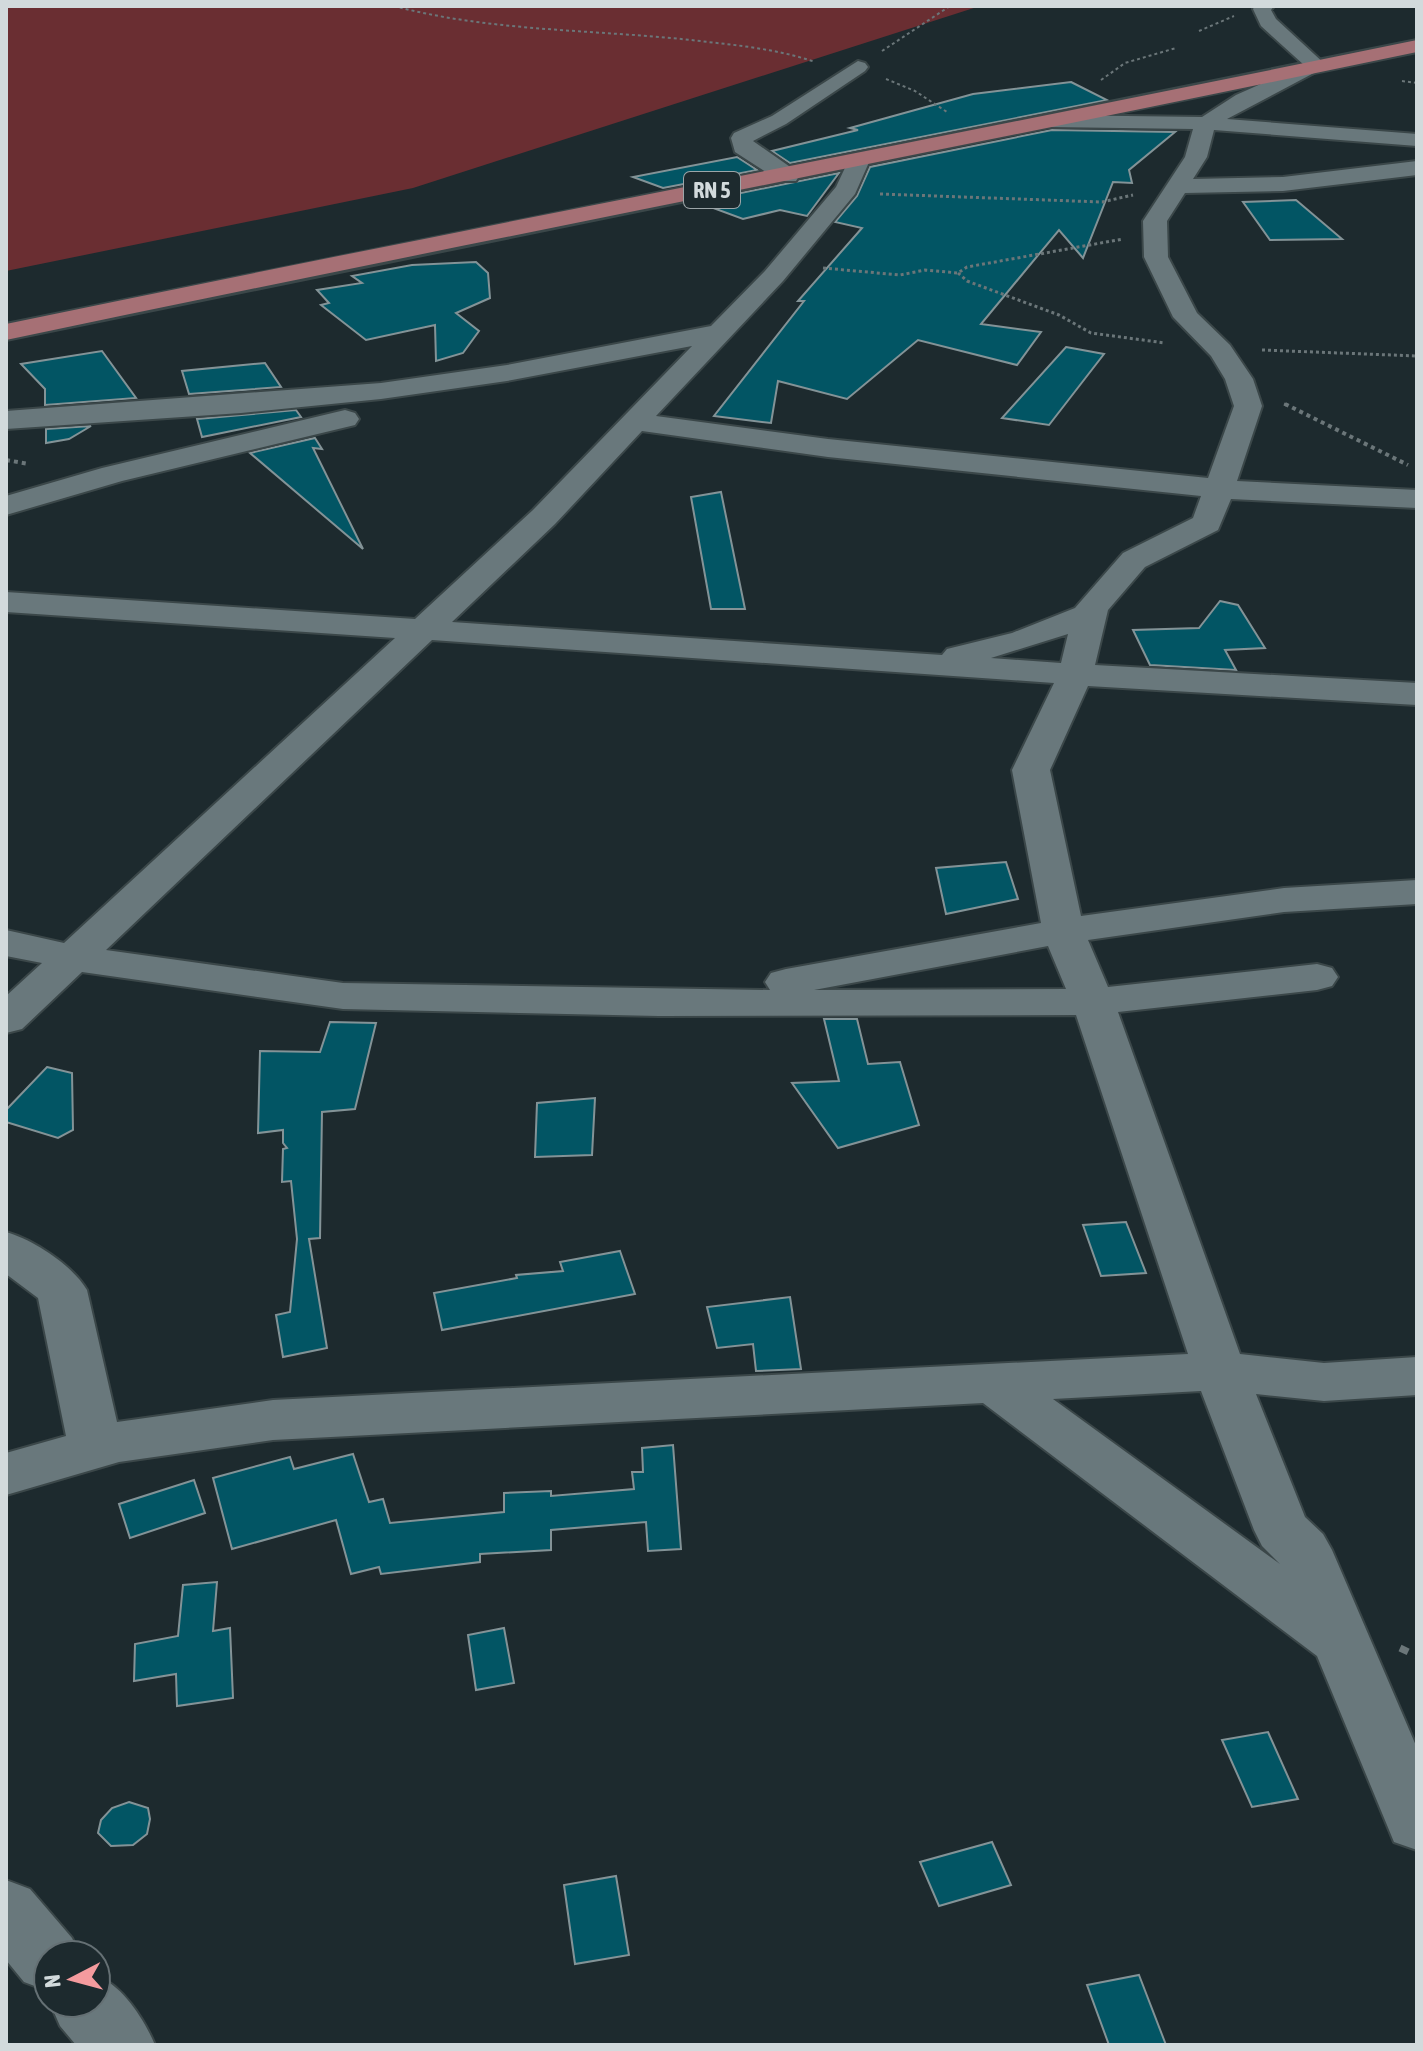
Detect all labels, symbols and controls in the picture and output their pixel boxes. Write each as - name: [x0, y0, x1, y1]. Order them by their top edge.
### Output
- road number: RN 5: [684, 172, 740, 208]
- north arrow: [32, 1939, 112, 2019]
- text: N: [39, 1973, 66, 1989]

